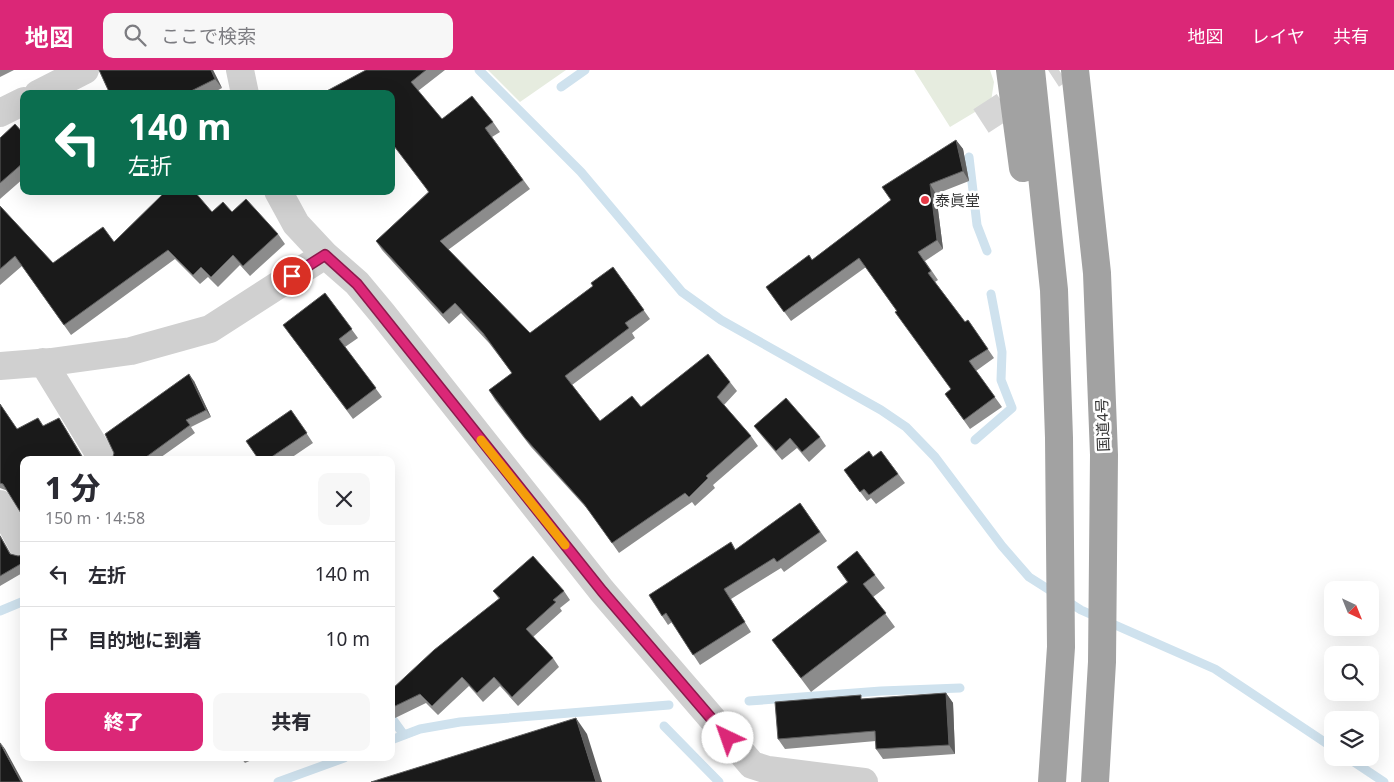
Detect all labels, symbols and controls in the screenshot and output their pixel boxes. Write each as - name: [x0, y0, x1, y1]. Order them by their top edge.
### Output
- search box: [103, 13, 453, 58]
- text: 地図: [25, 20, 73, 53]
- icon: search: [121, 21, 149, 49]
- text: ここで検索: [161, 23, 256, 49]
- text: 地図: [1188, 24, 1224, 48]
- text: レイヤ: [1252, 24, 1305, 48]
- text: 共有: [1333, 24, 1369, 48]
- text: 140 m: [128, 103, 231, 150]
- icon: left: [45, 110, 110, 175]
- text: 左折: [128, 150, 172, 180]
- place label: 泰眞堂: [935, 190, 980, 210]
- marker: 泰眞堂: [919, 194, 931, 206]
- pin: [271, 255, 313, 297]
- icon: arrive: [278, 262, 306, 290]
- street label: 国道4号: [1091, 398, 1113, 452]
- text: 1 分: [45, 467, 100, 508]
- button: close: [318, 473, 370, 525]
- text: 150 m · 14:58: [45, 507, 145, 529]
- icon: left: [45, 560, 73, 588]
- text: 140 m: [315, 561, 370, 587]
- text: 左折: [88, 562, 126, 588]
- north arrow: [1324, 581, 1379, 636]
- map controls: [1324, 581, 1379, 766]
- icon: arrive: [45, 625, 73, 653]
- text: 10 m: [326, 626, 370, 652]
- text: 目的地に到着: [88, 627, 202, 653]
- button: search: [1324, 646, 1379, 701]
- button: 終了: [45, 693, 203, 751]
- button: 共有: [213, 693, 370, 751]
- position arrow: [701, 711, 753, 763]
- button: layers: [1324, 711, 1379, 766]

